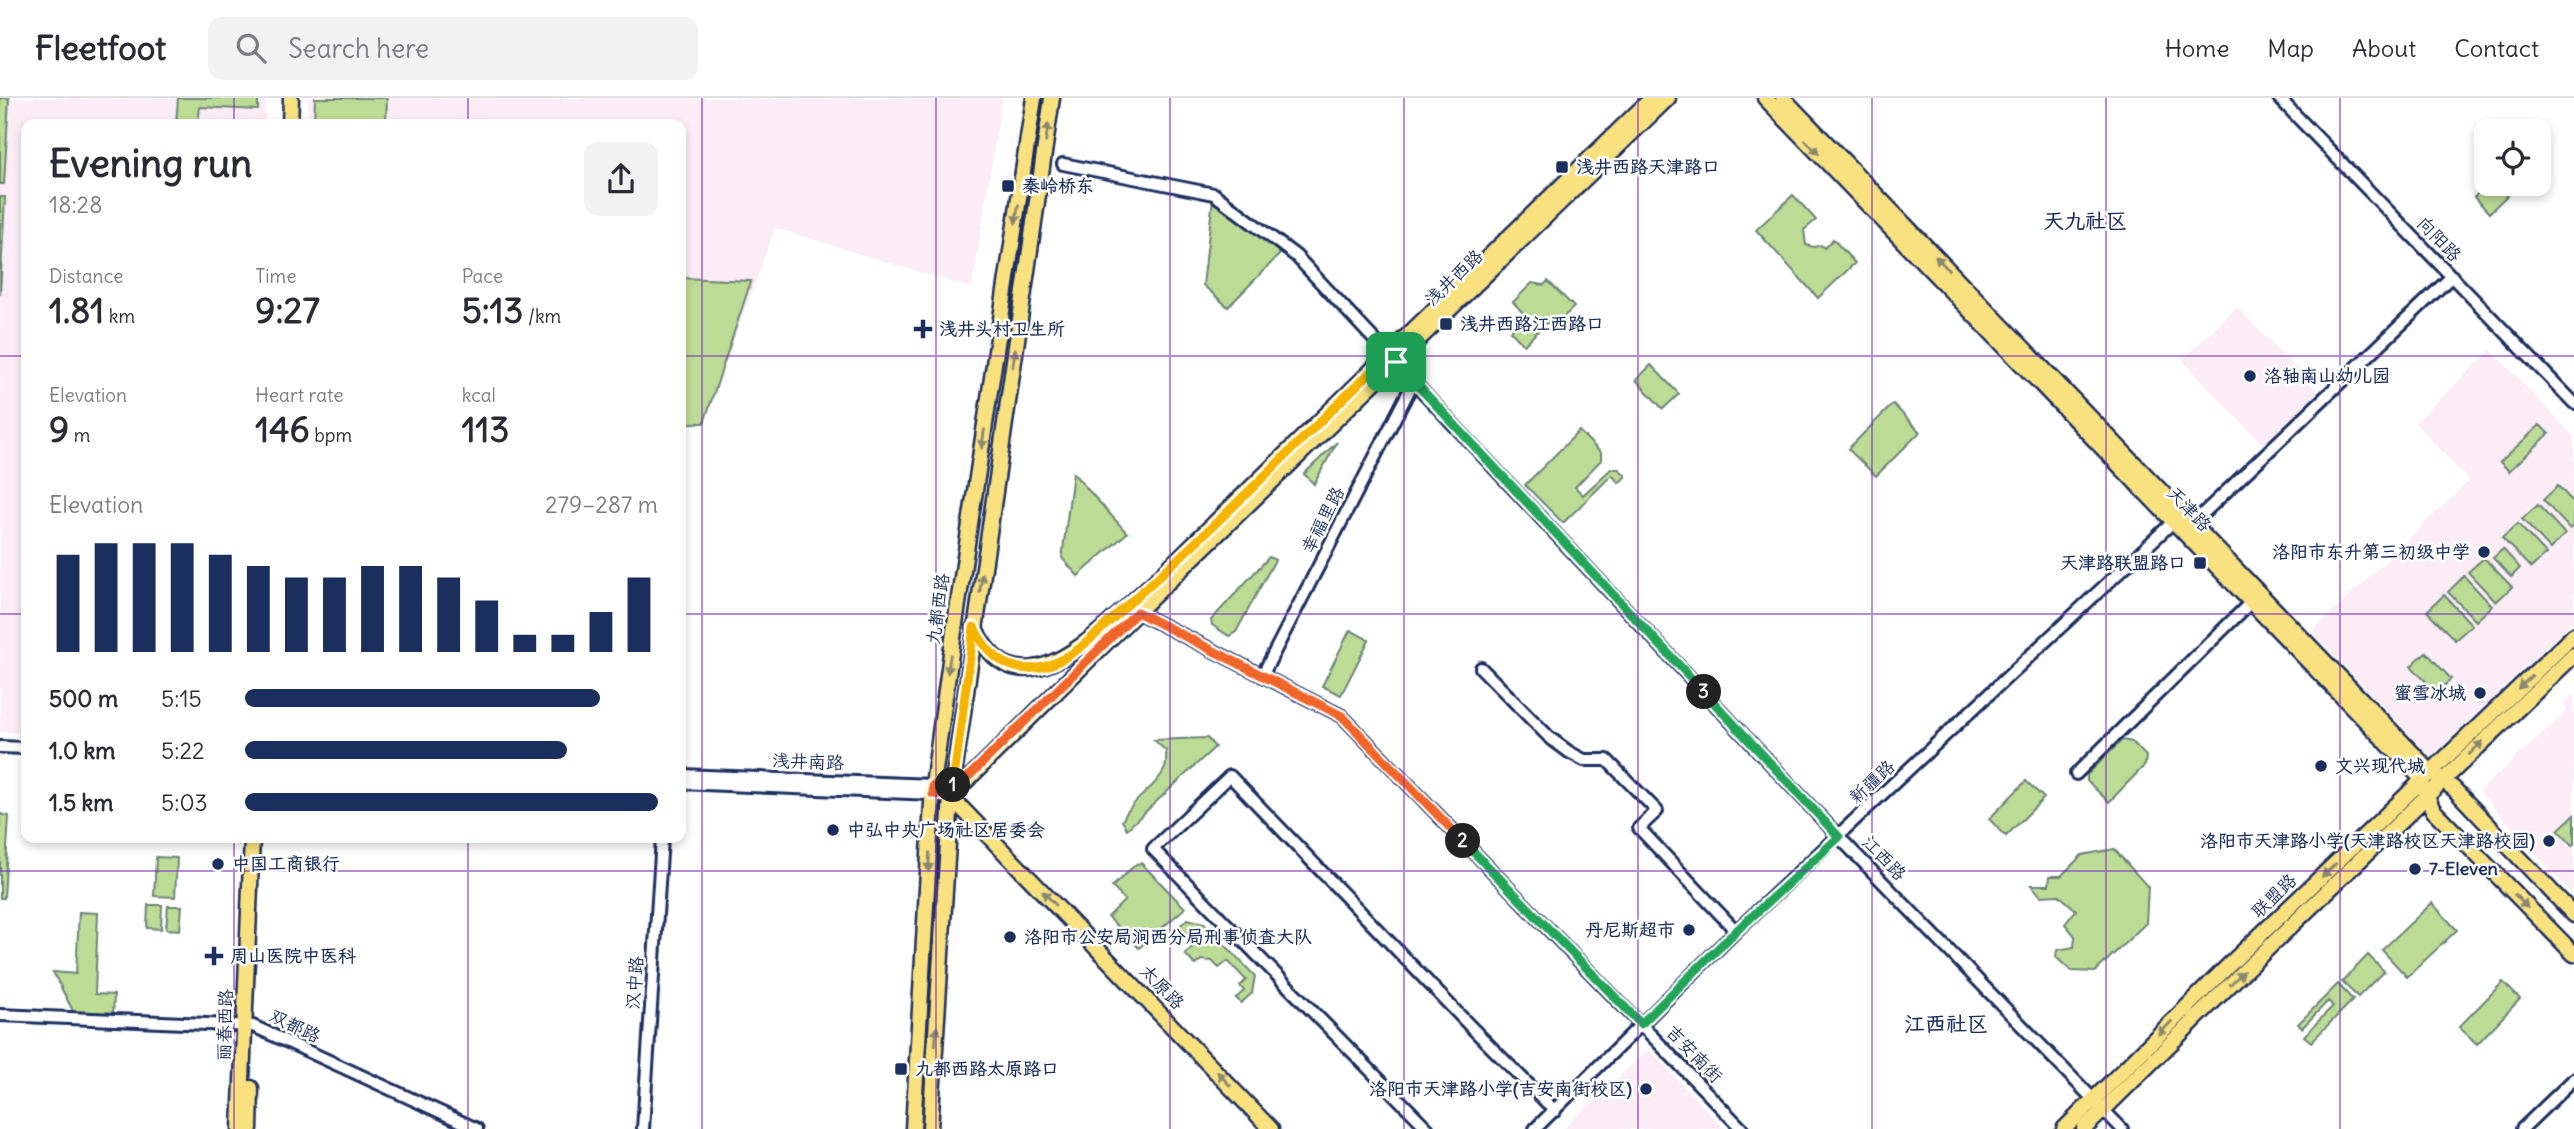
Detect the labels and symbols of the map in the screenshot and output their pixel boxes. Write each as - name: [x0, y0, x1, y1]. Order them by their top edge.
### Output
- one-way arrow: [1042, 122, 1053, 144]
- one-way arrow: [1804, 138, 1820, 155]
- place label: 浅井西路天津路口: [1576, 155, 1720, 178]
- marker: 浅井西路天津路口: [1554, 159, 1570, 175]
- place label: 秦岭桥东: [1022, 174, 1094, 197]
- marker: 秦岭桥东: [1000, 178, 1016, 194]
- one-way arrow: [1011, 203, 1022, 225]
- district label: 天九社区: [2043, 207, 2127, 234]
- street label: 向阳路: [2412, 211, 2466, 266]
- street label: 浅井西路: [1420, 244, 1488, 311]
- one-way arrow: [1934, 255, 1951, 272]
- place label: 浅井西路江西路口: [1460, 312, 1604, 335]
- marker: 浅井西路江西路口: [1438, 316, 1454, 332]
- place label: 浅井头村卫生所: [939, 317, 1065, 340]
- marker: 浅井头村卫生所: [913, 319, 933, 339]
- pin: [1366, 332, 1426, 392]
- one-way arrow: [1009, 347, 1020, 369]
- place label: 洛轴南山幼儿园: [2264, 364, 2390, 387]
- marker: 洛轴南山幼儿园: [2242, 368, 2258, 384]
- one-way arrow: [977, 428, 988, 450]
- street label: 天津路: [2162, 481, 2216, 536]
- street label: 幸福里路: [1296, 482, 1349, 557]
- place label: 洛阳市东升第三初级中学: [2272, 540, 2470, 563]
- marker: 洛阳市东升第三初级中学: [2476, 544, 2492, 560]
- place label: 天津路联盟路口: [2060, 551, 2186, 574]
- marker: 天津路联盟路口: [2192, 555, 2208, 571]
- street label: 九都西路: [921, 572, 954, 646]
- one-way arrow: [976, 572, 987, 594]
- one-way arrow: [944, 653, 955, 675]
- pin: 3: [1686, 674, 1722, 710]
- one-way arrow: [2517, 674, 2534, 690]
- place label: 蜜雪冰城: [2394, 681, 2466, 704]
- marker: 蜜雪冰城: [2472, 685, 2488, 701]
- one-way arrow: [2467, 741, 2484, 757]
- street label: 浅井南路: [772, 749, 844, 774]
- place label: 文兴现代城: [2335, 754, 2425, 777]
- street label: 新疆路: [1844, 755, 1899, 808]
- marker: 文兴现代城: [2313, 758, 2329, 774]
- pin: 1: [936, 768, 970, 802]
- place label: 中弘中央广场社区居委会: [847, 818, 1045, 841]
- marker: 中弘中央广场社区居委会: [825, 822, 841, 838]
- pin: 2: [1446, 824, 1480, 858]
- place label: 洛阳市天津路小学(天津路校区天津路校园): [2200, 829, 2535, 852]
- street label: 江西路: [1857, 830, 1911, 885]
- marker: 洛阳市天津路小学(天津路校区天津路校园): [2541, 833, 2557, 849]
- one-way arrow: [923, 851, 934, 873]
- place label: 中国工商银行: [232, 852, 340, 875]
- marker: 中国工商银行: [210, 856, 226, 872]
- place label: 7-Eleven: [2429, 857, 2499, 880]
- one-way arrow: [2321, 861, 2338, 877]
- marker: 7-Eleven: [2407, 861, 2423, 877]
- street label: 联盟路: [2246, 869, 2301, 923]
- one-way arrow: [1041, 890, 1057, 906]
- one-way arrow: [2513, 892, 2530, 909]
- place label: 丹尼斯超市: [1585, 918, 1675, 941]
- marker: 丹尼斯超市: [1681, 922, 1697, 938]
- place label: 洛阳市公安局涧西分局刑事侦查大队: [1024, 925, 1312, 948]
- marker: 洛阳市公安局涧西分局刑事侦查大队: [1002, 929, 1018, 945]
- place label: 周山医院中医科: [230, 944, 356, 967]
- marker: 周山医院中医科: [204, 946, 224, 966]
- street label: 汉中路: [621, 955, 648, 1011]
- street label: 太原路: [1135, 959, 1189, 1014]
- one-way arrow: [2229, 969, 2246, 986]
- street label: 丽春西路: [212, 989, 237, 1061]
- street label: 双都路: [266, 1004, 325, 1047]
- district label: 江西社区: [1904, 1010, 1988, 1037]
- street label: 吉安南街: [1661, 1020, 1728, 1088]
- one-way arrow: [2157, 1020, 2174, 1037]
- one-way arrow: [931, 1025, 942, 1047]
- place label: 九都西路太原路口: [915, 1057, 1059, 1080]
- marker: 九都西路太原路口: [893, 1061, 909, 1077]
- one-way arrow: [1216, 1071, 1232, 1088]
- place label: 洛阳市天津路小学(吉安南街校区): [1369, 1077, 1632, 1100]
- marker: 洛阳市天津路小学(吉安南街校区): [1638, 1081, 1654, 1097]

